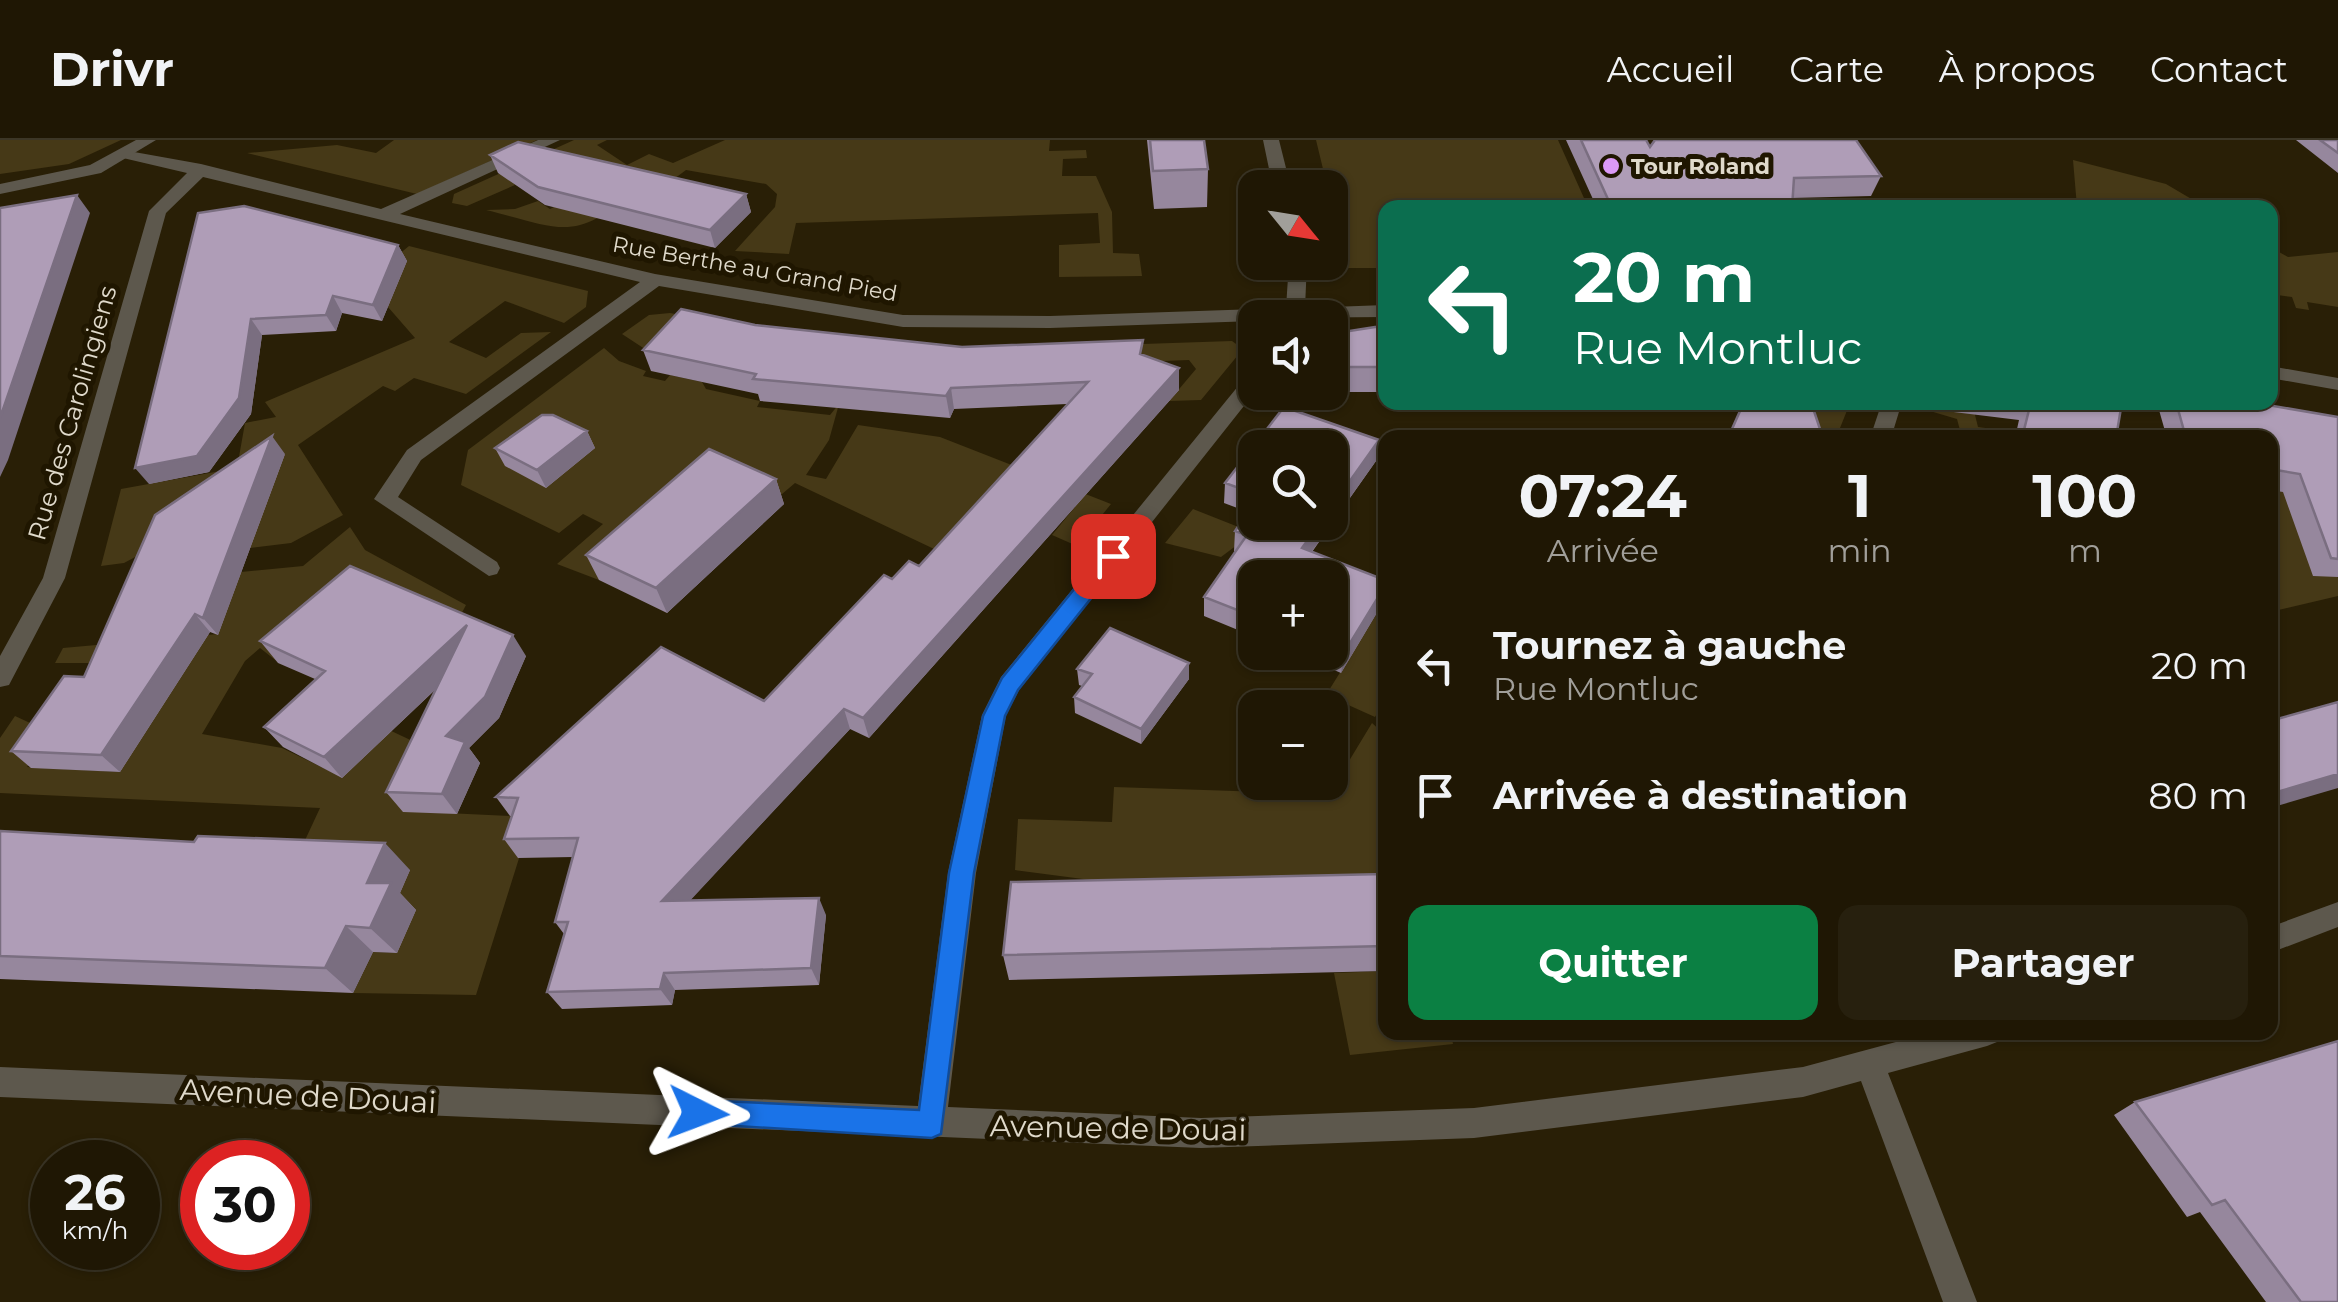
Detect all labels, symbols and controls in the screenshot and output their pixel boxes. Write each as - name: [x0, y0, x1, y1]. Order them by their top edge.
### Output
- text: Drivr: [50, 40, 174, 98]
- text: Accueil: [1607, 48, 1734, 91]
- text: Carte: [1789, 48, 1884, 91]
- text: À propos: [1939, 48, 2095, 91]
- text: Contact: [2150, 48, 2288, 91]
- place label: Tour Roland: [1631, 153, 1770, 180]
- marker: Tour Roland: [1600, 155, 1622, 177]
- north arrow: [1238, 170, 1348, 280]
- map controls: [1238, 170, 1348, 800]
- street label: Rue Berthe au Grand Pied: [611, 231, 899, 307]
- text: 20 m: [1573, 234, 1755, 320]
- icon: left: [1408, 240, 1538, 370]
- street label: Rue des Carolingiens: [21, 282, 123, 544]
- button: sound: [1238, 300, 1348, 410]
- text: Rue Montluc: [1573, 320, 1862, 375]
- button: search: [1238, 430, 1348, 540]
- text: 07:24: [1519, 459, 1687, 532]
- text: 1: [1848, 459, 1871, 532]
- text: 100: [2032, 459, 2137, 532]
- pin: [1071, 514, 1156, 599]
- icon: arrive: [1086, 529, 1141, 584]
- text: Arrivée: [1547, 531, 1659, 570]
- text: min: [1828, 531, 1892, 570]
- text: m: [2068, 531, 2102, 570]
- button: +: [1238, 560, 1348, 670]
- text: Tournez à gauche: [1493, 622, 1846, 669]
- icon: left: [1408, 638, 1463, 693]
- text: 20 m: [2151, 642, 2248, 689]
- text: Rue Montluc: [1493, 669, 1699, 708]
- button: −: [1238, 690, 1348, 800]
- icon: arrive: [1408, 768, 1463, 823]
- text: Arrivée à destination: [1493, 772, 1908, 819]
- text: 80 m: [2148, 772, 2248, 819]
- button: Quitter: [1408, 905, 1818, 1020]
- button: Partager: [1838, 905, 2248, 1020]
- position arrow: [646, 1061, 750, 1165]
- street label: Avenue de Douai: [179, 1071, 437, 1121]
- street label: Avenue de Douai: [989, 1107, 1247, 1149]
- speed limit sign: 30: [180, 1140, 310, 1270]
- text: 26: [64, 1162, 126, 1223]
- text: km/h: [62, 1215, 128, 1245]

